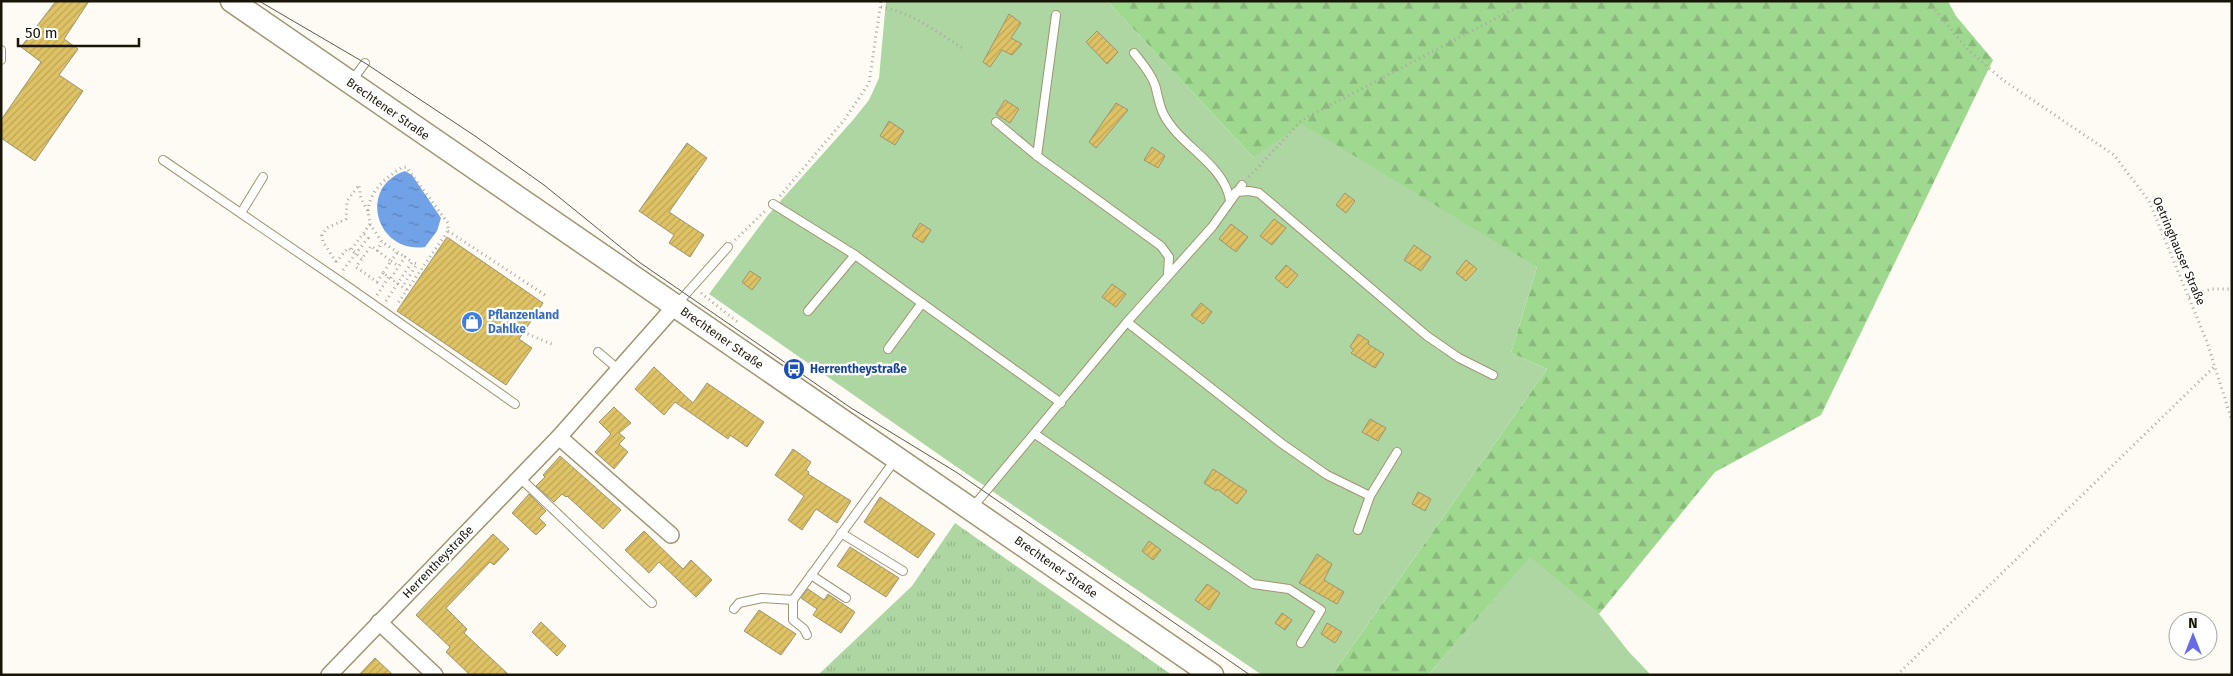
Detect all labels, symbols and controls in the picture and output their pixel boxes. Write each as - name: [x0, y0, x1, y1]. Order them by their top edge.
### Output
- scale bar: [18, 15, 139, 47]
- text: 50 m: [25, 24, 58, 42]
- street label: Brechtener Straße: [344, 75, 432, 143]
- street label: Oetringhauser Straße: [2150, 195, 2208, 307]
- street label: Brechtener Straße: [678, 304, 766, 372]
- place label: Pflanzenland Dahlke: [488, 308, 559, 336]
- shop icon: Pflanzenland Dahlke: [460, 310, 484, 334]
- bus stop icon: Herrentheystraße: [782, 357, 806, 381]
- place label: Herrentheystraße: [810, 362, 907, 376]
- street label: Herrentheystraße: [400, 523, 476, 601]
- street label: Brechtener Straße: [1012, 533, 1100, 601]
- north arrow: [2168, 611, 2218, 661]
- text: N: [2188, 615, 2198, 632]

